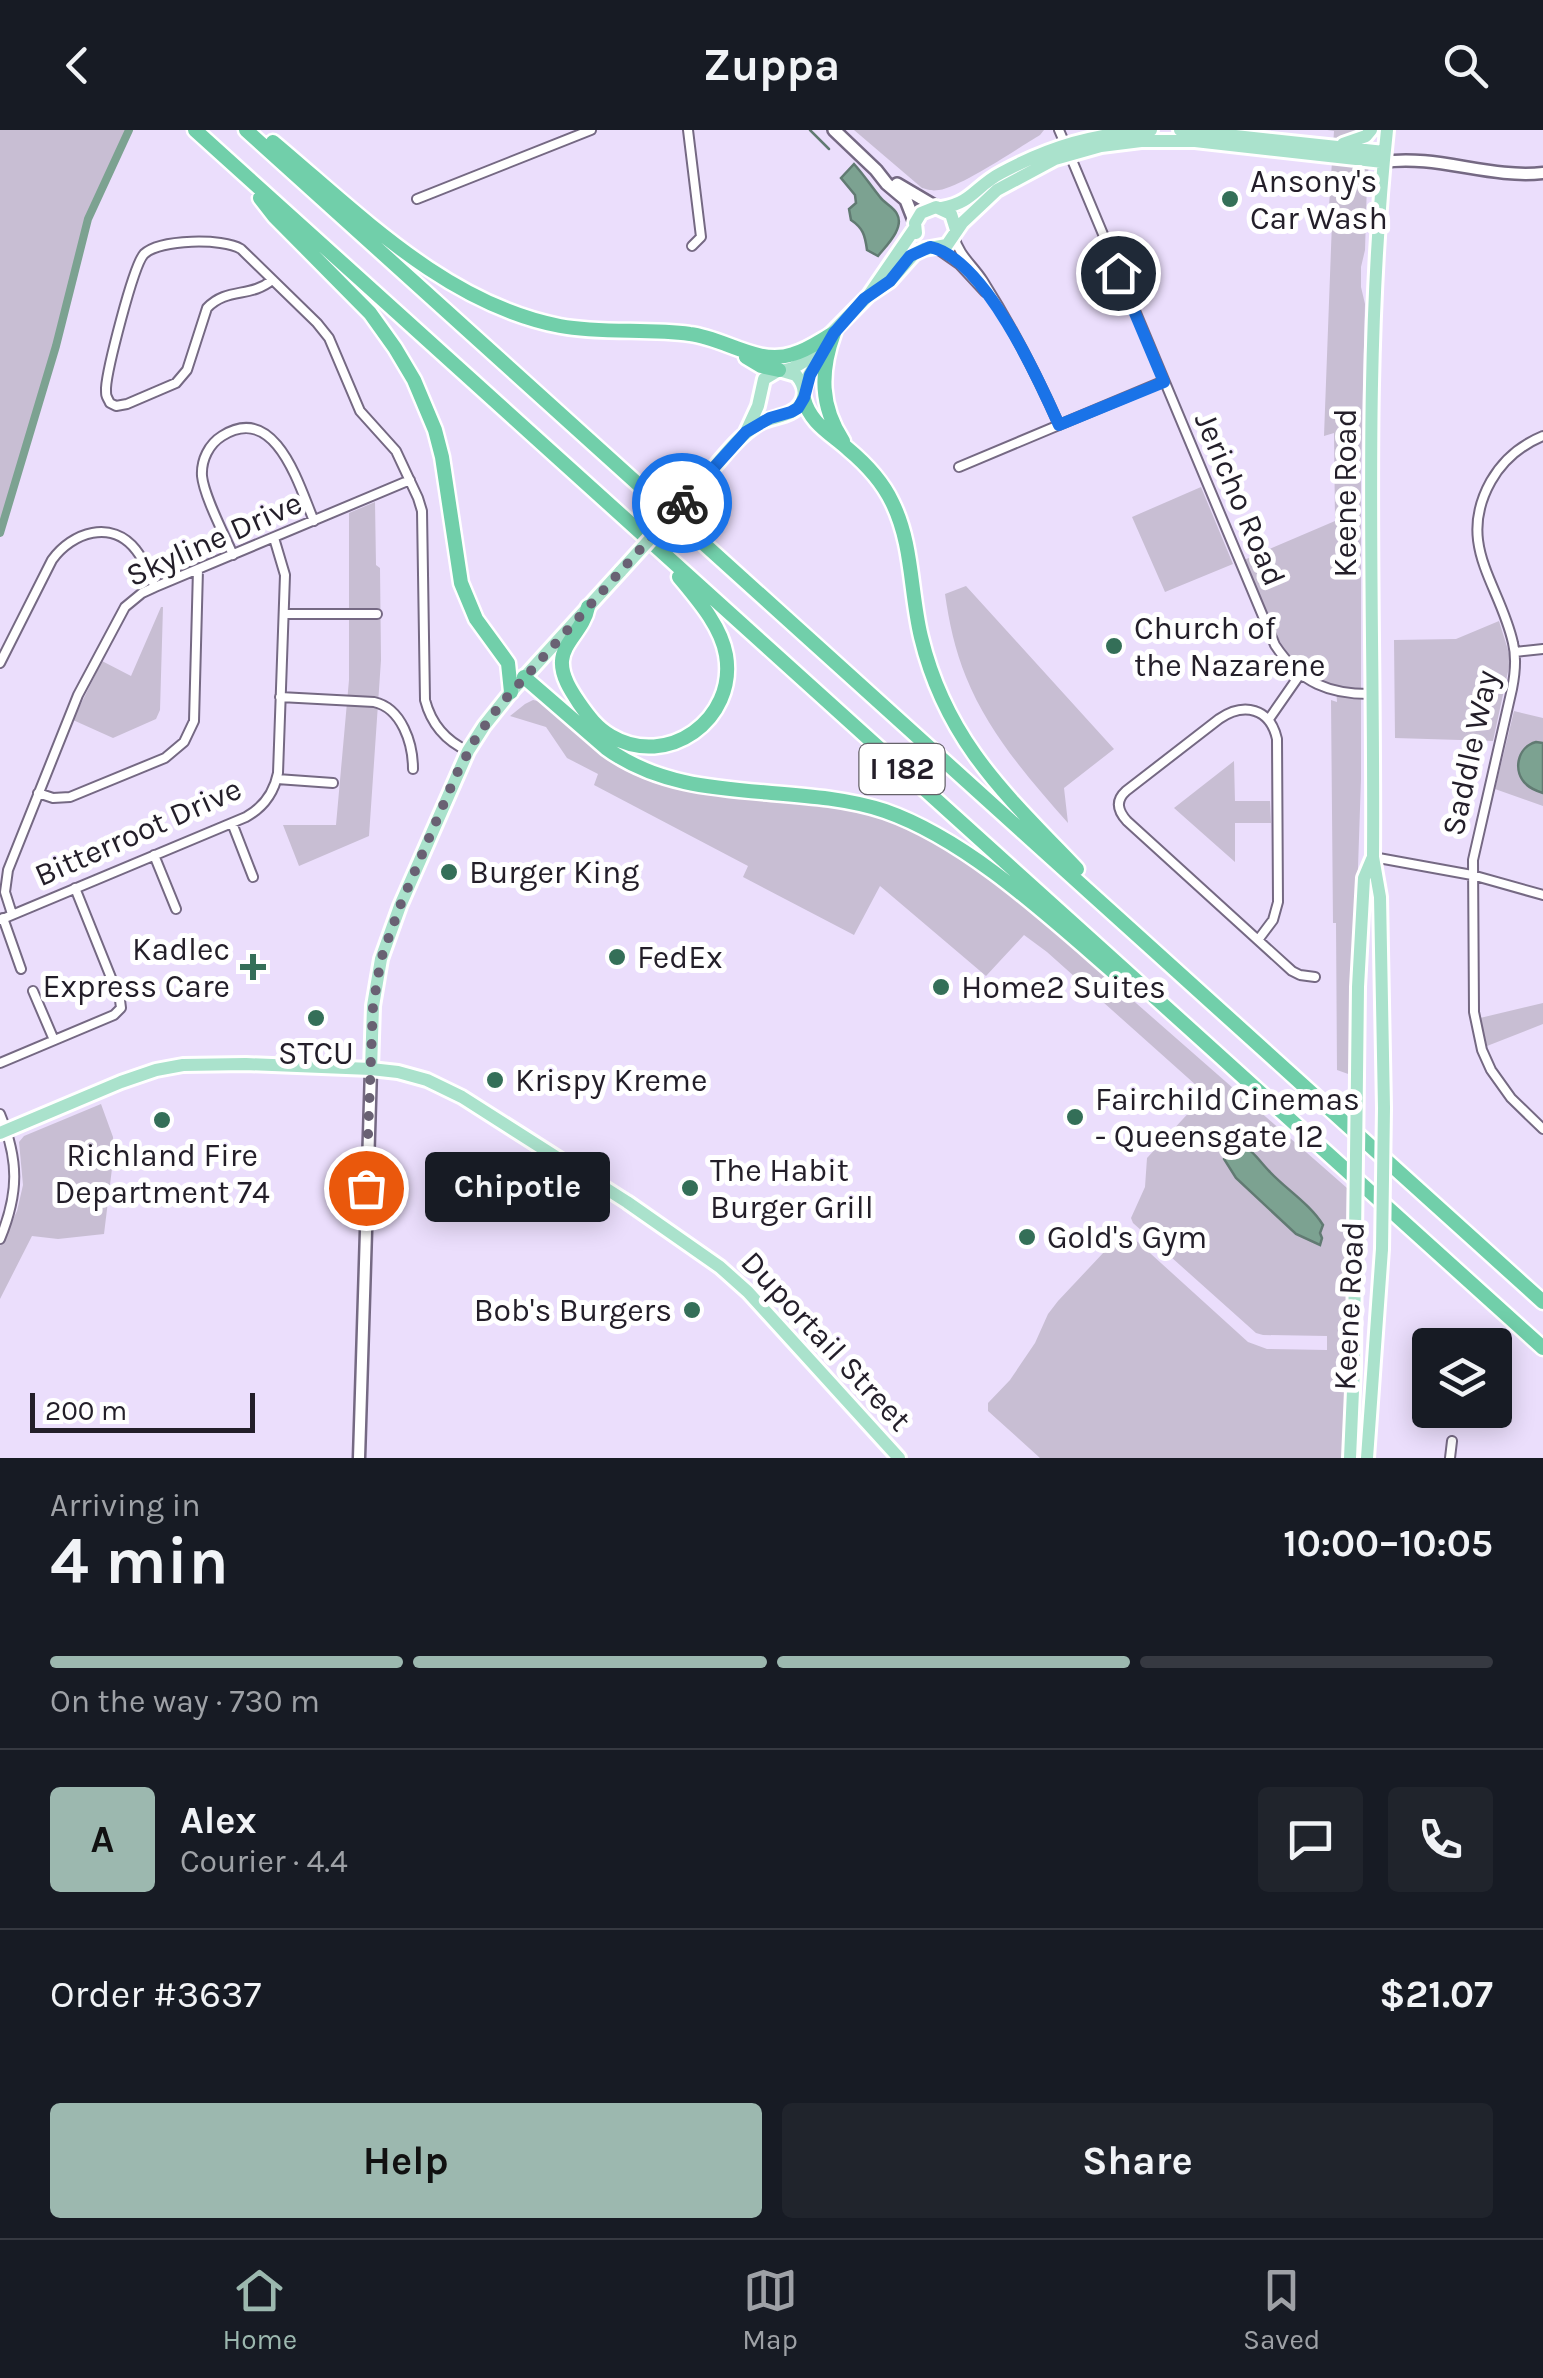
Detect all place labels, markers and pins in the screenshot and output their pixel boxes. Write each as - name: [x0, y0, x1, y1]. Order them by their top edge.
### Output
- place label: Ansony's Car Wash: [1250, 163, 1388, 237]
- marker: Ansony's Car Wash: [1219, 188, 1241, 210]
- pin: [1076, 231, 1161, 316]
- place label: Church of the Nazarene: [1134, 610, 1325, 684]
- marker: Church of the Nazarene: [1103, 635, 1125, 657]
- place label: Burger King: [469, 854, 639, 891]
- marker: Burger King: [438, 861, 460, 883]
- place label: Kadlec Express Care: [42, 931, 230, 1005]
- place label: FedEx: [637, 939, 723, 976]
- marker: FedEx: [606, 946, 628, 968]
- marker: Kadlec Express Care: [240, 954, 266, 980]
- place label: Home2 Suites: [961, 969, 1166, 1006]
- marker: Home2 Suites: [930, 976, 952, 998]
- marker: STCU: [305, 1007, 327, 1029]
- place label: STCU: [278, 1035, 354, 1072]
- place label: Krispy Kreme: [515, 1062, 707, 1099]
- marker: Krispy Kreme: [484, 1069, 506, 1091]
- place label: Fairchild Cinemas - Queensgate 12: [1095, 1081, 1360, 1155]
- marker: Fairchild Cinemas - Queensgate 12: [1064, 1106, 1086, 1128]
- marker: Richland Fire Department 74: [151, 1109, 173, 1131]
- place label: Richland Fire Department 74: [54, 1137, 270, 1211]
- pin: [324, 1146, 409, 1231]
- place label: The Habit Burger Grill: [710, 1152, 874, 1226]
- callout: Chipotle: [426, 1153, 611, 1223]
- marker: The Habit Burger Grill: [679, 1177, 701, 1199]
- place label: Gold's Gym: [1047, 1219, 1207, 1256]
- marker: Gold's Gym: [1016, 1226, 1038, 1248]
- place label: Bob's Burgers: [474, 1292, 672, 1329]
- marker: Bob's Burgers: [681, 1299, 703, 1321]

